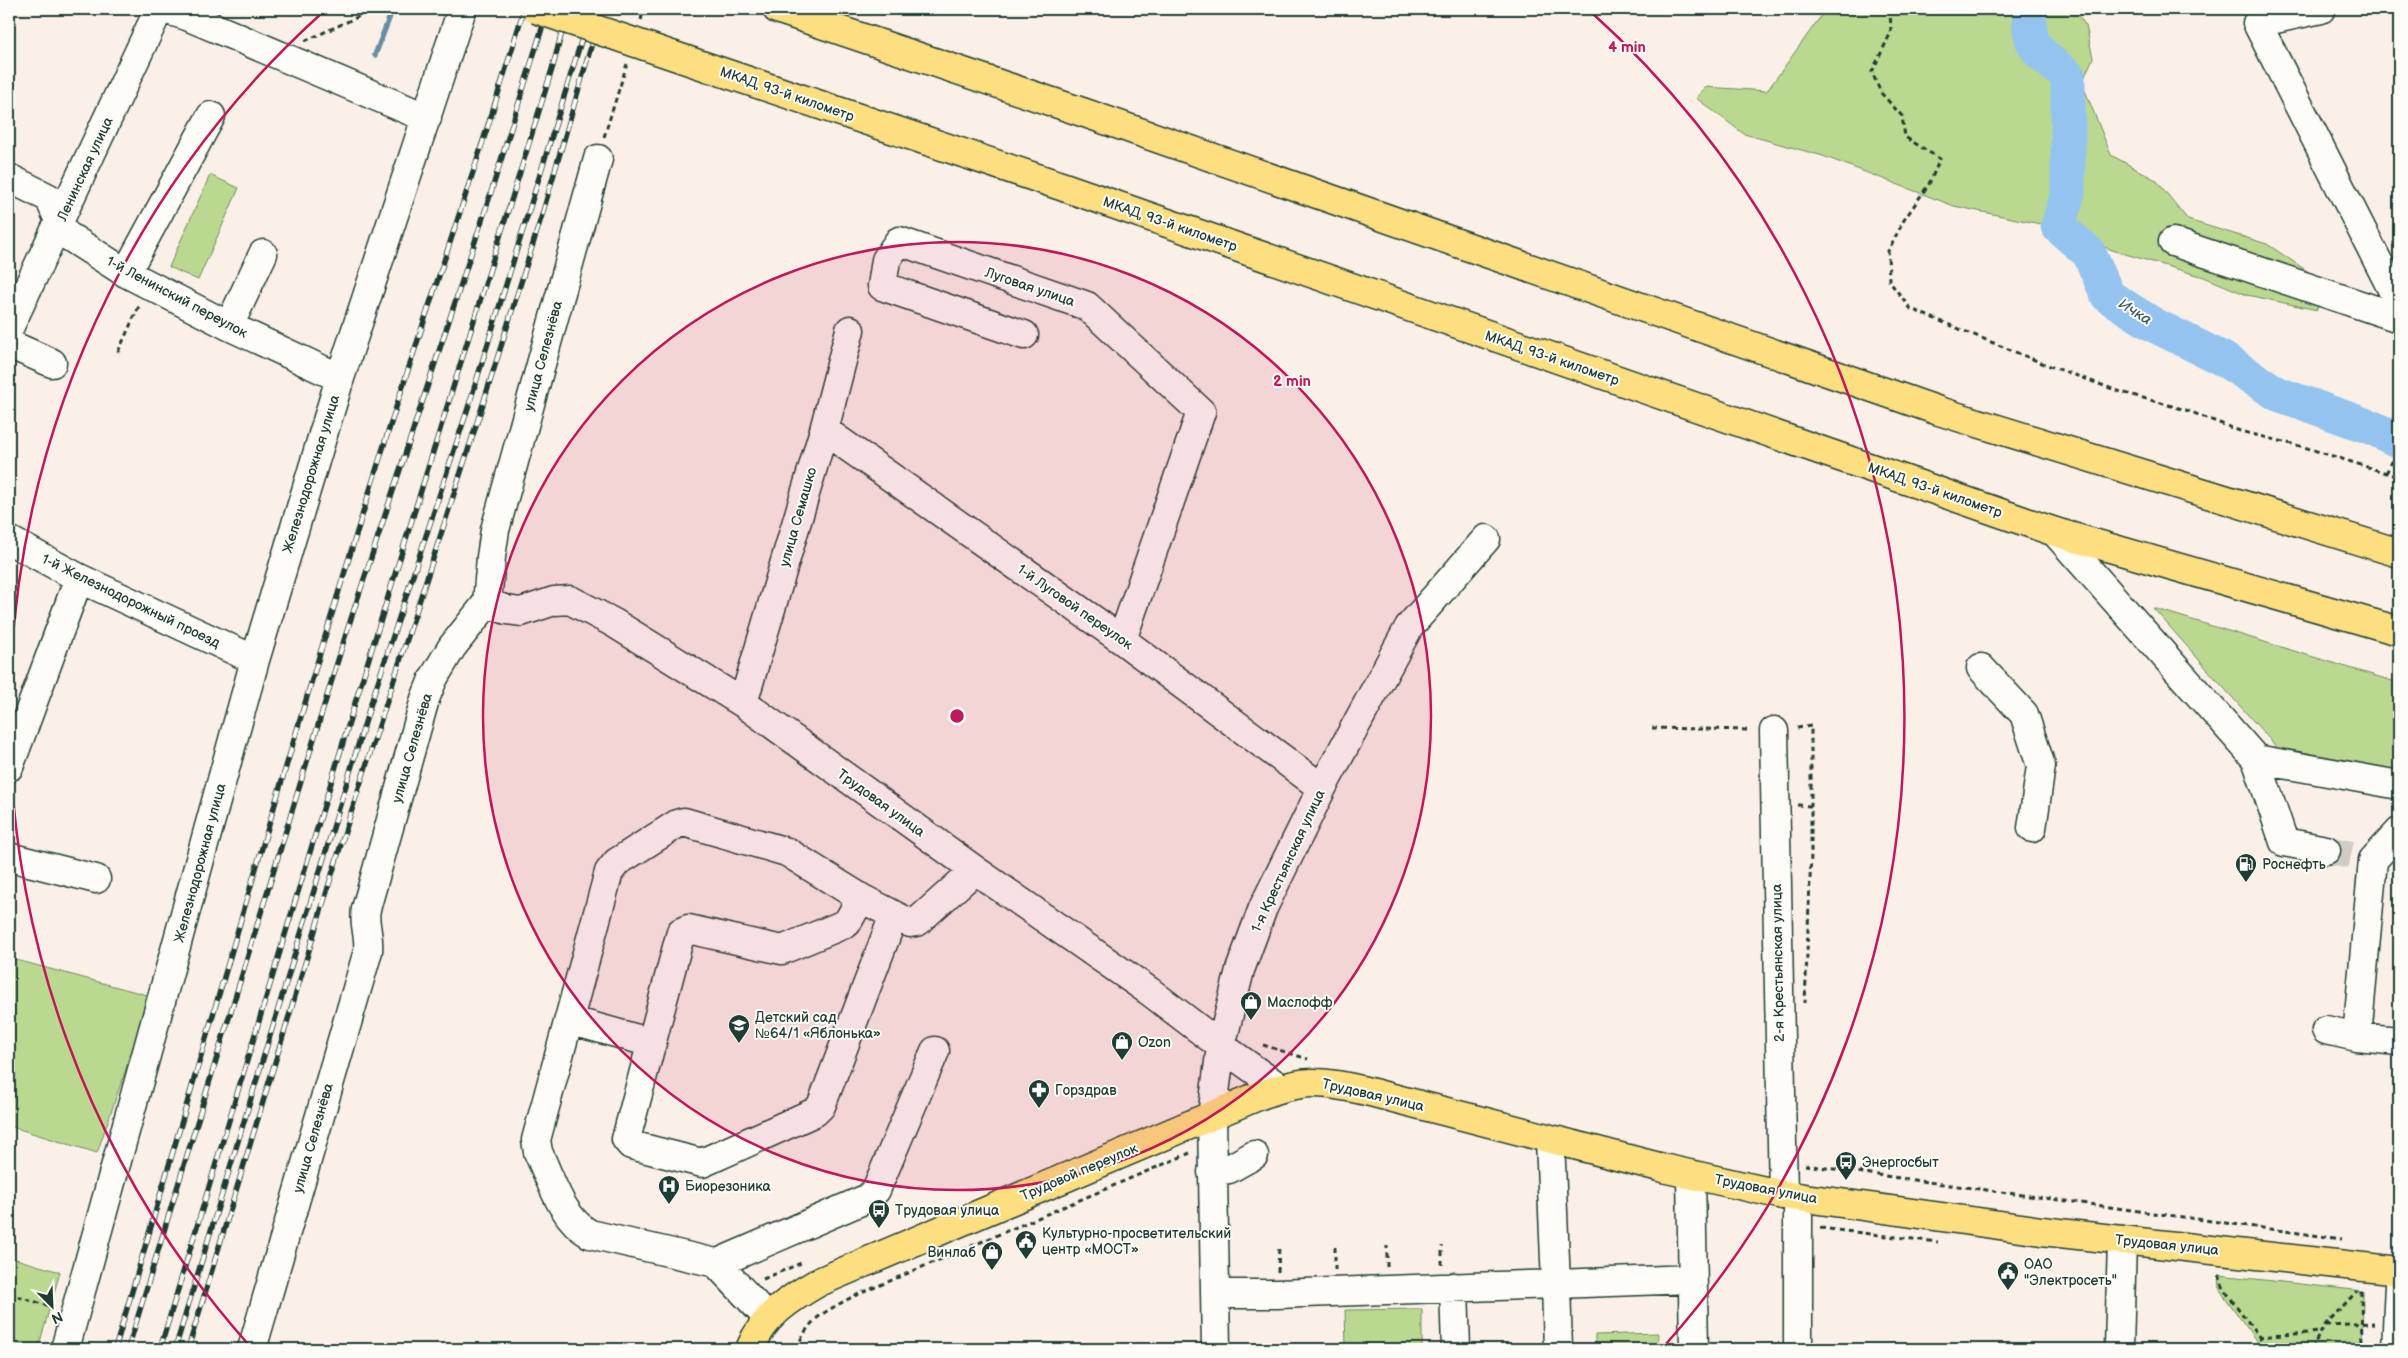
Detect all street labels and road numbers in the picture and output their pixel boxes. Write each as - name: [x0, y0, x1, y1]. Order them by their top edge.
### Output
- street label: МКАД, 93-й километр: [718, 63, 857, 125]
- street label: Ленинская улица: [53, 114, 117, 225]
- street label: МКАД, 93-й километр: [1101, 193, 1240, 255]
- street label: 1-й Ленинский переулок: [104, 253, 251, 342]
- street label: Луговая улица: [982, 263, 1078, 311]
- street label: улица Селезнёва: [520, 298, 566, 413]
- street label: МКАД, 93-й километр: [1483, 327, 1622, 389]
- street label: Железнодорожная улица: [279, 392, 343, 555]
- street label: МКАД, 93-й километр: [1866, 459, 2005, 521]
- street label: улица Семашко: [776, 465, 820, 569]
- street label: 1-й Железнодорожный проезд: [39, 550, 223, 652]
- street label: 1-й Луговой переулок: [1014, 561, 1137, 654]
- street label: улица Селезнёва: [388, 690, 436, 805]
- street label: Трудовая улица: [834, 765, 929, 841]
- street label: Железнодорожная улица: [171, 781, 230, 945]
- street label: 1-я Крестьянская улица: [1247, 786, 1329, 935]
- street label: 2-я Крестьянская улица: [1768, 883, 1788, 1042]
- street label: Трудовая улица: [1320, 1075, 1426, 1115]
- street label: улица Селезнёва: [289, 1080, 337, 1195]
- street label: Трудовой переулок: [1018, 1139, 1141, 1204]
- street label: Трудовая улица: [1713, 1171, 1819, 1207]
- street label: Трудовая улица: [2114, 1231, 2220, 1259]

